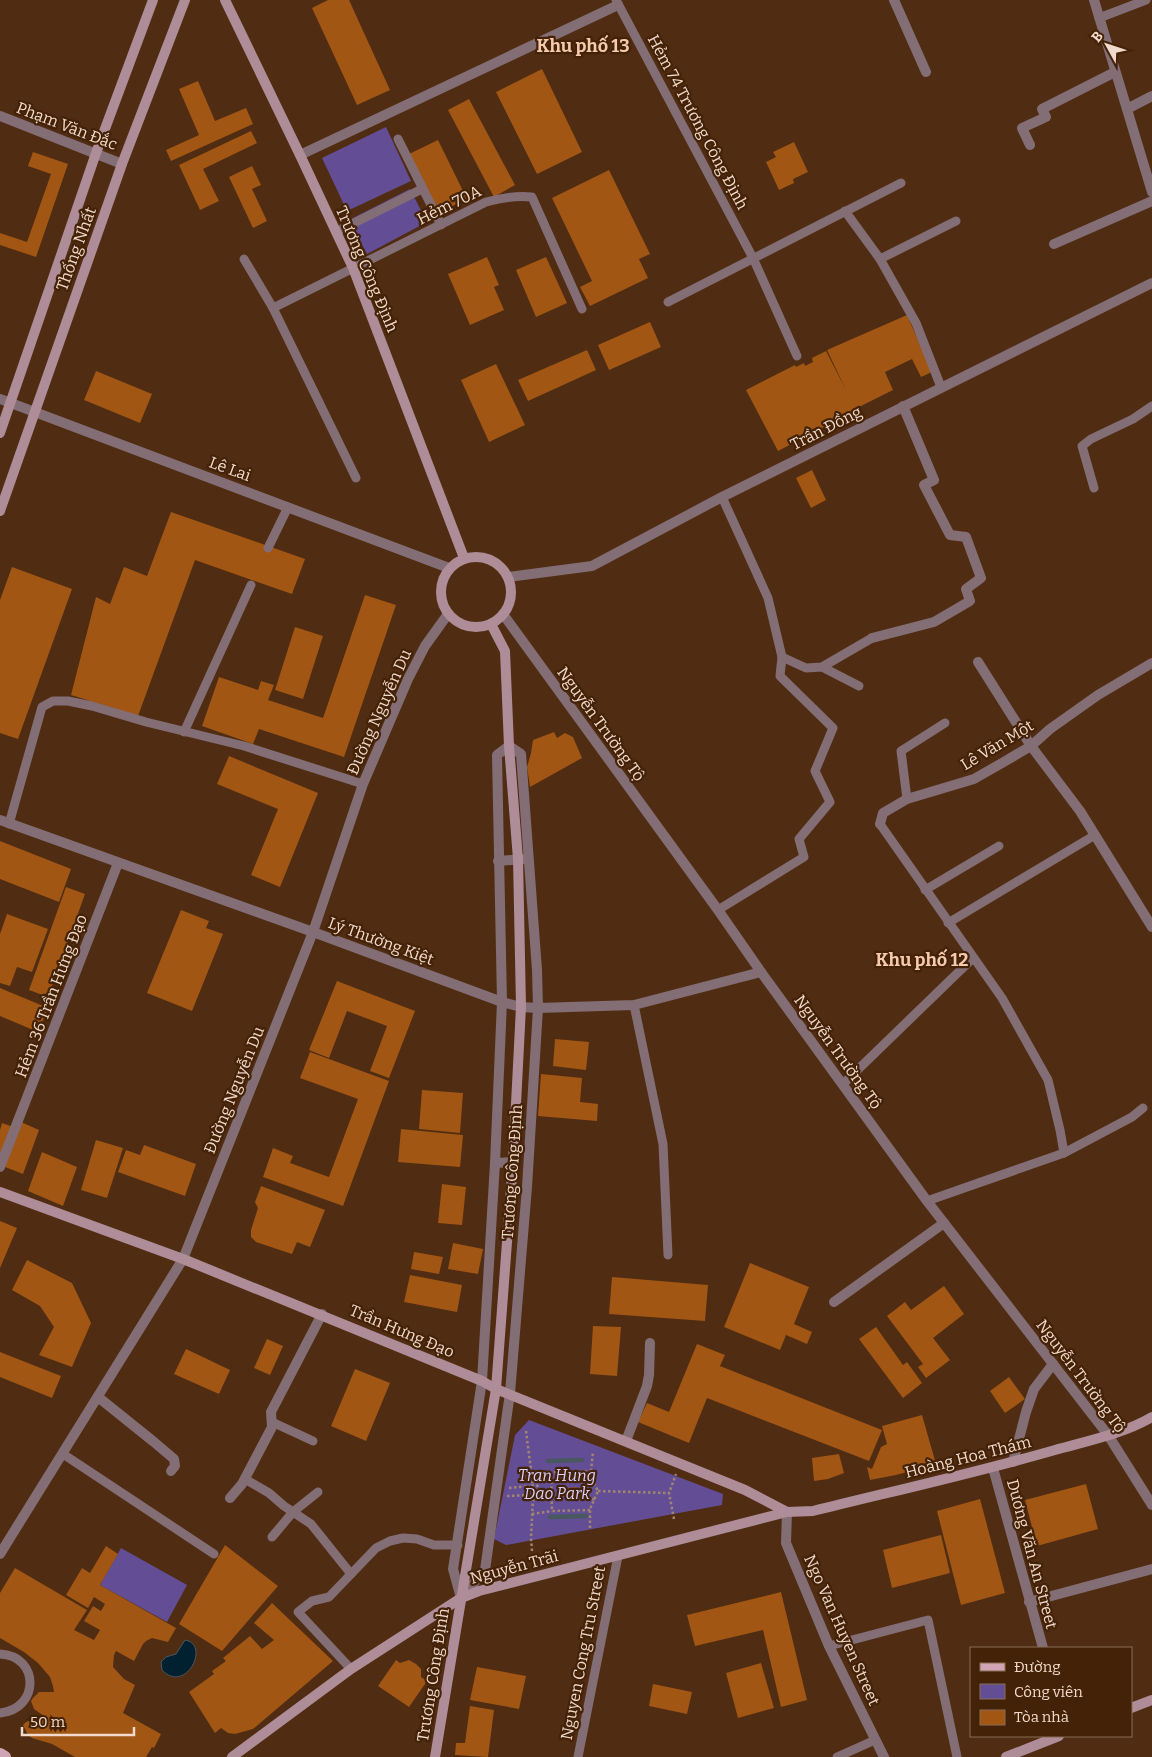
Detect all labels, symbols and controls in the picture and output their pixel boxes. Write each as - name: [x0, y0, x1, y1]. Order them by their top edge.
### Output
- north arrow: [1082, 20, 1132, 70]
- text: B: [1088, 28, 1107, 46]
- street label: Hẻm 74 Trương Công Định: [644, 31, 752, 213]
- district label: Khu phố 13: [536, 34, 630, 57]
- street label: Phạm Văn Đắc: [14, 98, 120, 154]
- street label: Hẻm 70A: [414, 181, 485, 229]
- street label: Trương Công Định: [332, 203, 402, 335]
- street label: Thống Nhất: [51, 204, 100, 294]
- street label: Trần Đồng: [787, 401, 865, 454]
- street label: Lê Lai: [207, 453, 254, 485]
- street label: Đường Nguyễn Du: [342, 646, 415, 778]
- street label: Nguyễn Trường Tộ: [553, 663, 650, 785]
- street label: Lê Văn Một: [957, 716, 1037, 774]
- street label: Hẻm 36 Trần Hưng Đạo: [10, 911, 91, 1080]
- street label: Lý Thường Kiệt: [326, 913, 437, 969]
- district label: Khu phố 12: [876, 948, 968, 971]
- street label: Nguyễn Trường Tộ: [790, 991, 887, 1113]
- street label: Đường Nguyễn Du: [199, 1023, 268, 1156]
- street label: Trương Công Định: [498, 1104, 526, 1240]
- street label: Trần Hưng Đạo: [347, 1299, 458, 1362]
- street label: Nguyễn Trường Tộ: [1032, 1315, 1130, 1436]
- street label: Hoàng Hoa Thám: [903, 1432, 1033, 1482]
- park label: Tran Hung Dao Park: [518, 1466, 596, 1503]
- street label: Dương Văn An Street: [1003, 1477, 1061, 1631]
- street label: Nguyễn Trãi: [468, 1545, 560, 1588]
- street label: Ngo Van Huyen Street: [800, 1552, 884, 1709]
- street label: Nguyen Cong Tru Street: [557, 1564, 609, 1742]
- street label: Trương Công Định: [413, 1607, 453, 1743]
- legend: [970, 1647, 1132, 1737]
- text: Đường: [1014, 1658, 1061, 1676]
- text: Công viên: [1014, 1683, 1083, 1701]
- scale bar: [22, 1704, 135, 1736]
- text: Tòa nhà: [1014, 1708, 1069, 1726]
- text: 50 m: [30, 1713, 66, 1731]

